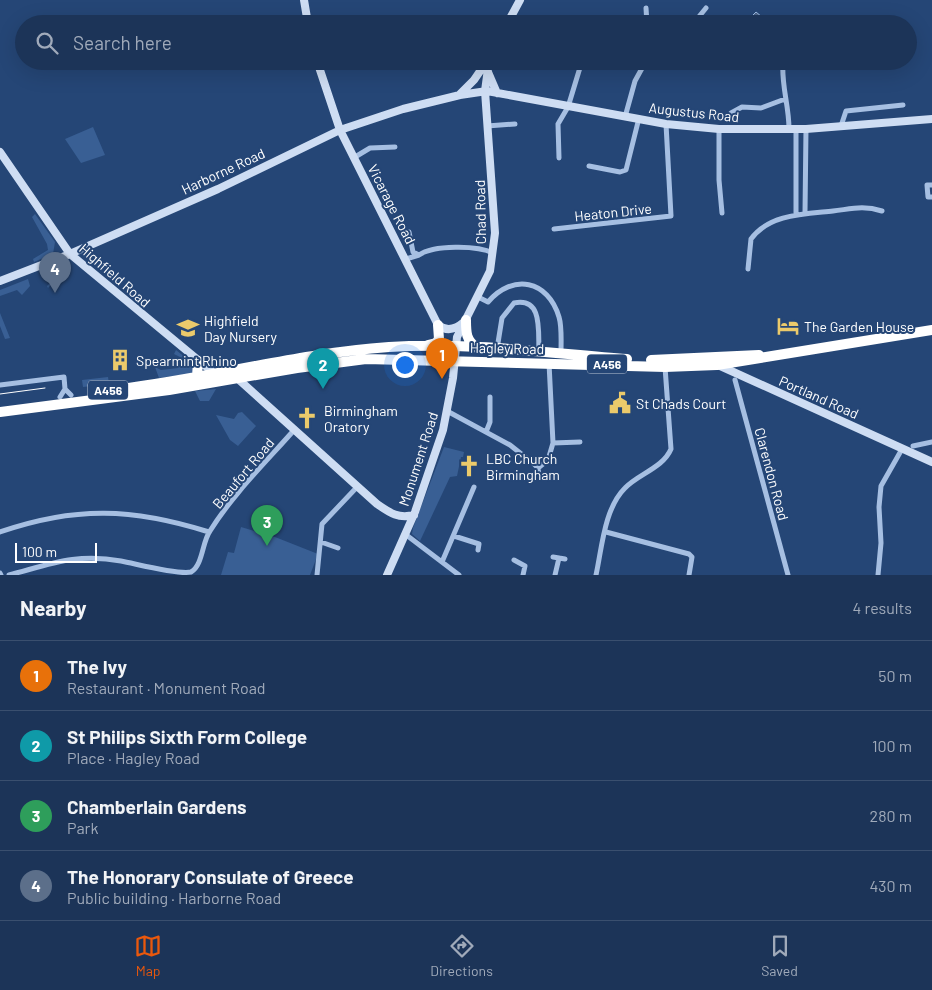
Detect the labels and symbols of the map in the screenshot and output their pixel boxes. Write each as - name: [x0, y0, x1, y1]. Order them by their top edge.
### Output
- street label: Augustus Road: [648, 99, 740, 125]
- street label: Harborne Road: [178, 144, 268, 198]
- street label: Vicarage Road: [365, 161, 419, 247]
- street label: Chad Road: [471, 180, 489, 244]
- street label: Heaton Drive: [573, 199, 653, 225]
- street label: Highfield Road: [76, 240, 154, 310]
- pin: 4: [39, 252, 71, 293]
- place label: Highfield Day Nursery: [204, 312, 278, 345]
- hotel icon: The Garden House: [775, 313, 801, 339]
- school or university icon: Highfield Day Nursery: [175, 315, 201, 341]
- place label: The Garden House: [804, 318, 914, 335]
- pin: 1: [426, 338, 458, 379]
- street label: Hagley Road: [470, 339, 544, 357]
- building icon: Spearmint Rhino: [107, 347, 133, 373]
- pin: 2: [307, 348, 339, 389]
- place label: Spearmint Rhino: [136, 352, 237, 369]
- your location: [392, 352, 418, 378]
- road number: A456: [587, 354, 627, 374]
- street label: Portland Road: [777, 372, 861, 422]
- road number: A456: [88, 380, 128, 400]
- public building icon: St Chads Court: [607, 390, 633, 416]
- place label: St Chads Court: [636, 395, 726, 412]
- place label: Birmingham Oratory: [324, 402, 398, 435]
- church icon: Birmingham Oratory: [294, 405, 320, 431]
- street label: Monument Road: [395, 410, 441, 508]
- street label: Clarendon Road: [751, 426, 793, 522]
- street label: Beaufort Road: [209, 434, 277, 512]
- place label: LBC Church Birmingham: [486, 450, 560, 483]
- church icon: LBC Church Birmingham: [456, 453, 482, 479]
- pin: 3: [251, 505, 283, 546]
- scale bar: [15, 540, 98, 563]

